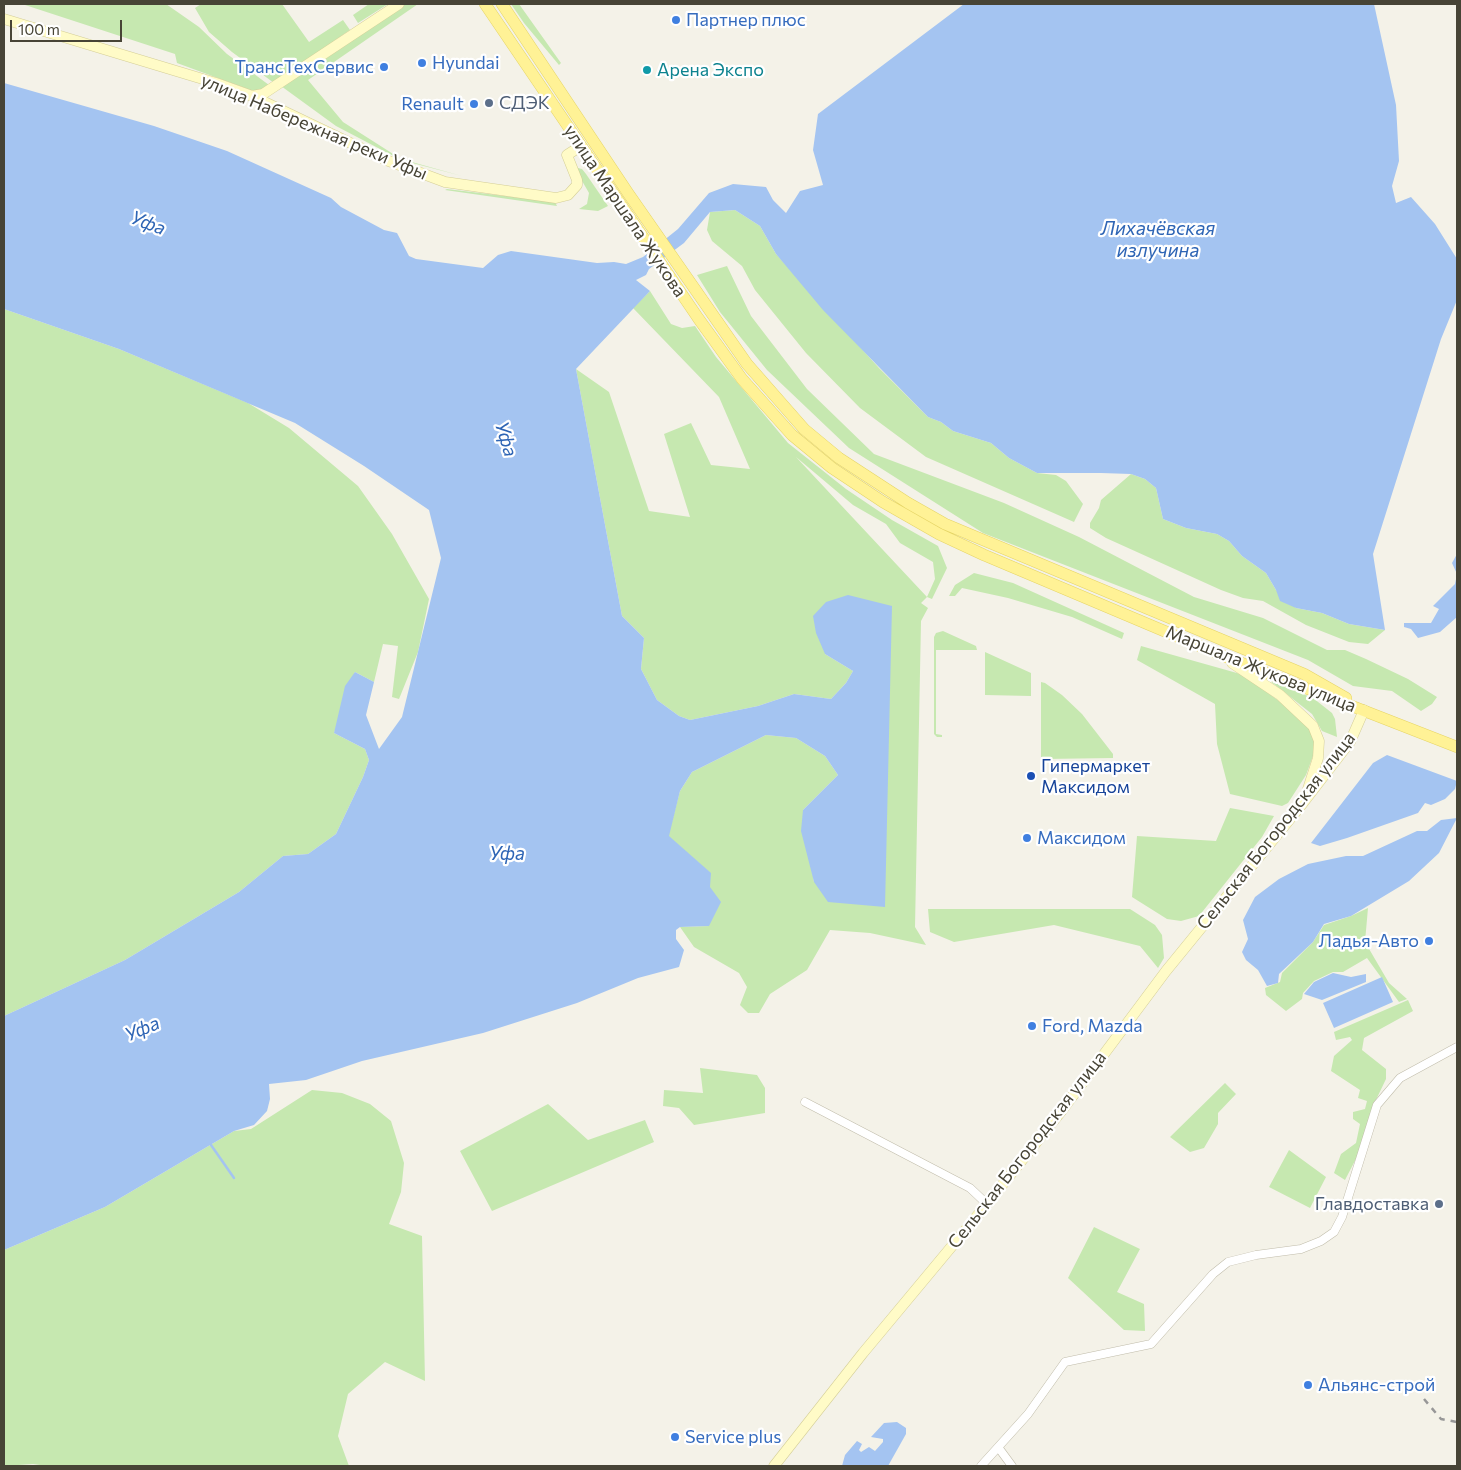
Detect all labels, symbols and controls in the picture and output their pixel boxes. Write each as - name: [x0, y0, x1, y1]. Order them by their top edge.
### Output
- place label: Партнер плюс: [686, 9, 806, 31]
- scale bar: [12, 10, 125, 42]
- marker: Партнер плюс: [670, 14, 682, 26]
- text: 100 m: [18, 20, 60, 38]
- place label: Hyundai: [432, 52, 500, 74]
- place label: ТрансТехСервис: [235, 56, 374, 78]
- marker: Hyundai: [416, 57, 428, 69]
- place label: Арена Экспо: [657, 59, 764, 81]
- marker: ТрансТехСервис: [378, 61, 390, 73]
- marker: Арена Экспо: [641, 64, 653, 76]
- street label: улица Набережная реки Уфы: [198, 69, 430, 185]
- place label: СДЭК: [499, 92, 550, 114]
- place label: Renault: [401, 93, 464, 115]
- marker: СДЭК: [483, 97, 495, 109]
- marker: Renault: [468, 98, 480, 110]
- street label: улица Маршала Жукова: [559, 121, 691, 301]
- water label: Уфа: [127, 206, 169, 240]
- water label: Лихачёвская излучина: [1101, 218, 1215, 262]
- water label: Уфа: [490, 419, 522, 459]
- street label: Маршала Жукова улица: [1163, 621, 1359, 717]
- street label: Сельская Богородская улица: [1192, 728, 1360, 934]
- place label: Гипермаркет Максидом: [1041, 755, 1150, 798]
- marker: Гипермаркет Максидом: [1025, 770, 1037, 782]
- place label: Максидом: [1037, 827, 1126, 849]
- marker: Максидом: [1021, 832, 1033, 844]
- water label: Уфа: [489, 843, 525, 865]
- place label: Ладья-Авто: [1319, 930, 1419, 952]
- marker: Ладья-Авто: [1423, 935, 1435, 947]
- water label: Уфа: [121, 1012, 163, 1046]
- place label: Ford, Mazda: [1042, 1015, 1143, 1037]
- marker: Ford, Mazda: [1026, 1020, 1038, 1032]
- street label: Сельская Богородская улица: [943, 1047, 1111, 1253]
- place label: Главдоставка: [1315, 1193, 1429, 1215]
- marker: Главдоставка: [1433, 1198, 1445, 1210]
- place label: Альянс-строй: [1318, 1374, 1435, 1396]
- marker: Альянс-строй: [1302, 1379, 1314, 1391]
- place label: Service plus: [685, 1426, 781, 1448]
- marker: Service plus: [669, 1431, 681, 1443]

